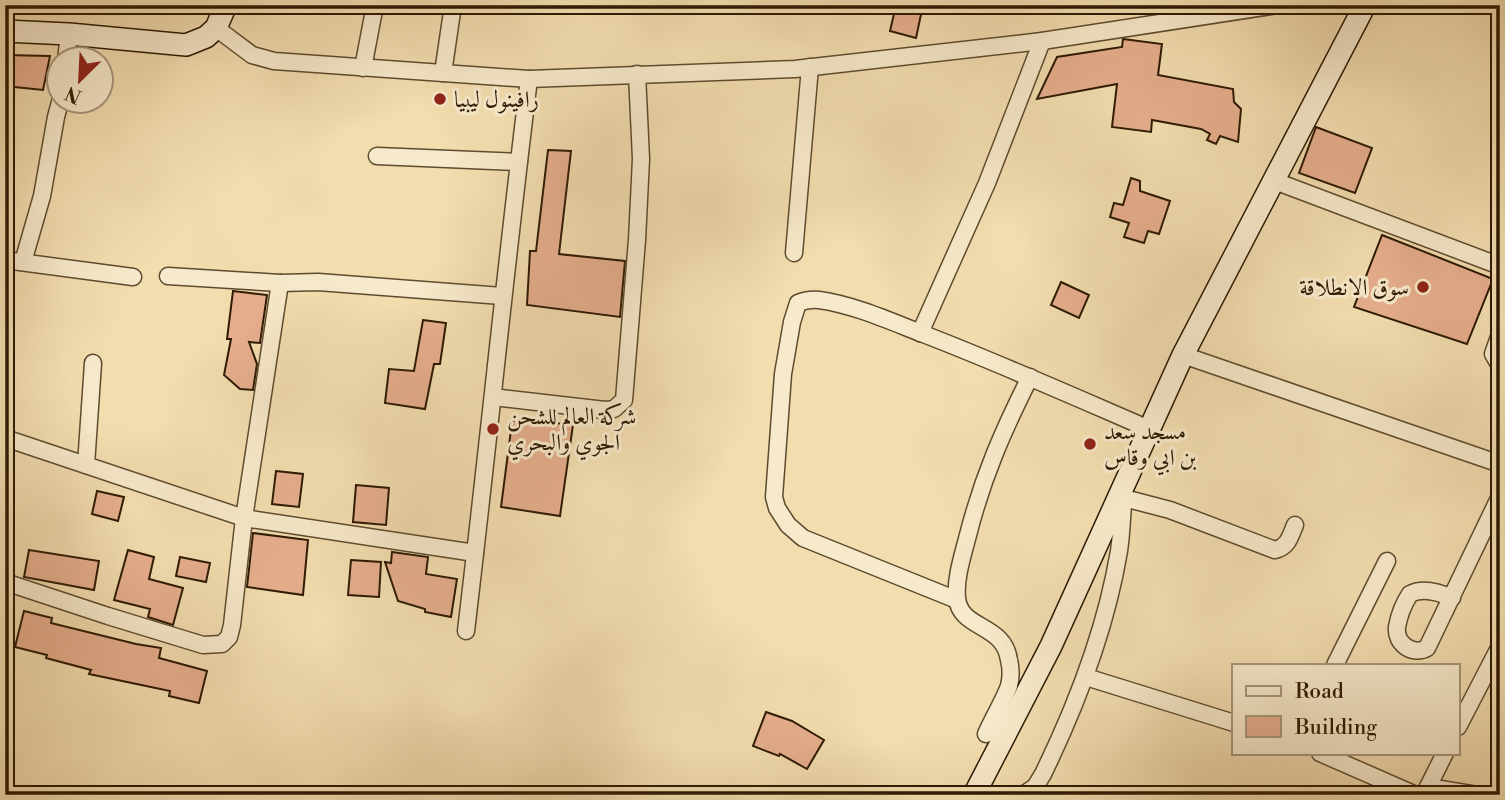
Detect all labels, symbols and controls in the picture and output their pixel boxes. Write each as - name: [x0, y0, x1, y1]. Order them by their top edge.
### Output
- north arrow: [46, 46, 116, 116]
- text: N: [62, 81, 85, 109]
- place label: رافينول ليبيا: [454, 86, 539, 114]
- marker: رافينول ليبيا: [432, 91, 448, 107]
- place label: سوق الانطلاقة: [1299, 274, 1409, 302]
- marker: سوق الانطلاقة: [1415, 279, 1431, 295]
- place label: شركة العالم للشحن الجوي والبحري: [507, 402, 636, 461]
- place label: مسجد سعد بن ابي وقاس: [1104, 418, 1197, 476]
- marker: شركة العالم للشحن الجوي والبحري: [485, 421, 501, 437]
- marker: مسجد سعد بن ابي وقاس: [1082, 436, 1098, 452]
- legend: [1232, 664, 1460, 754]
- text: Road: [1295, 679, 1344, 705]
- text: Building: [1294, 715, 1377, 741]

